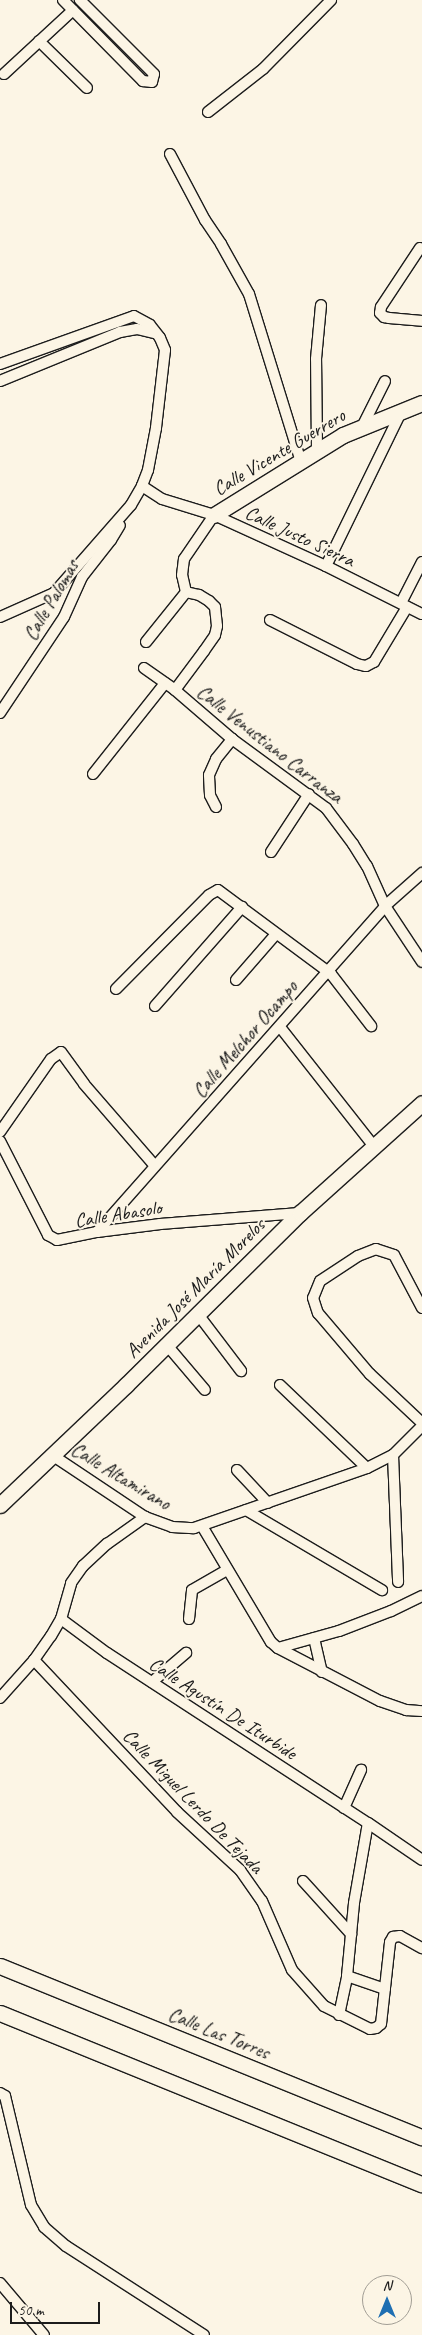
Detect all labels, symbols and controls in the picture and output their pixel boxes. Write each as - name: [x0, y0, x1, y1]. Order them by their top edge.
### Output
- street label: Calle Vicente Guerrero: [209, 403, 349, 501]
- street label: Calle Justo Sierra: [242, 500, 358, 572]
- street label: Calle Palomas: [18, 555, 84, 645]
- street label: Calle Venustiano Carranza: [192, 679, 348, 809]
- street label: Calle Melchor Ocampo: [187, 975, 303, 1103]
- street label: Calle Abasolo: [73, 1195, 163, 1233]
- street label: Avenida José María Morelos: [120, 1213, 270, 1363]
- street label: Calle Altamirano: [67, 1437, 175, 1515]
- street label: Calle Agustín De Iturbide: [145, 1651, 301, 1765]
- street label: Calle Miguel Lerdo De Tejada: [118, 1724, 268, 1878]
- street label: Calle Las Torres: [165, 2002, 273, 2064]
- north arrow: [362, 2275, 412, 2325]
- text: N: [383, 2277, 391, 2294]
- scale bar: [12, 2292, 102, 2324]
- text: 50 m: [18, 2301, 44, 2320]

